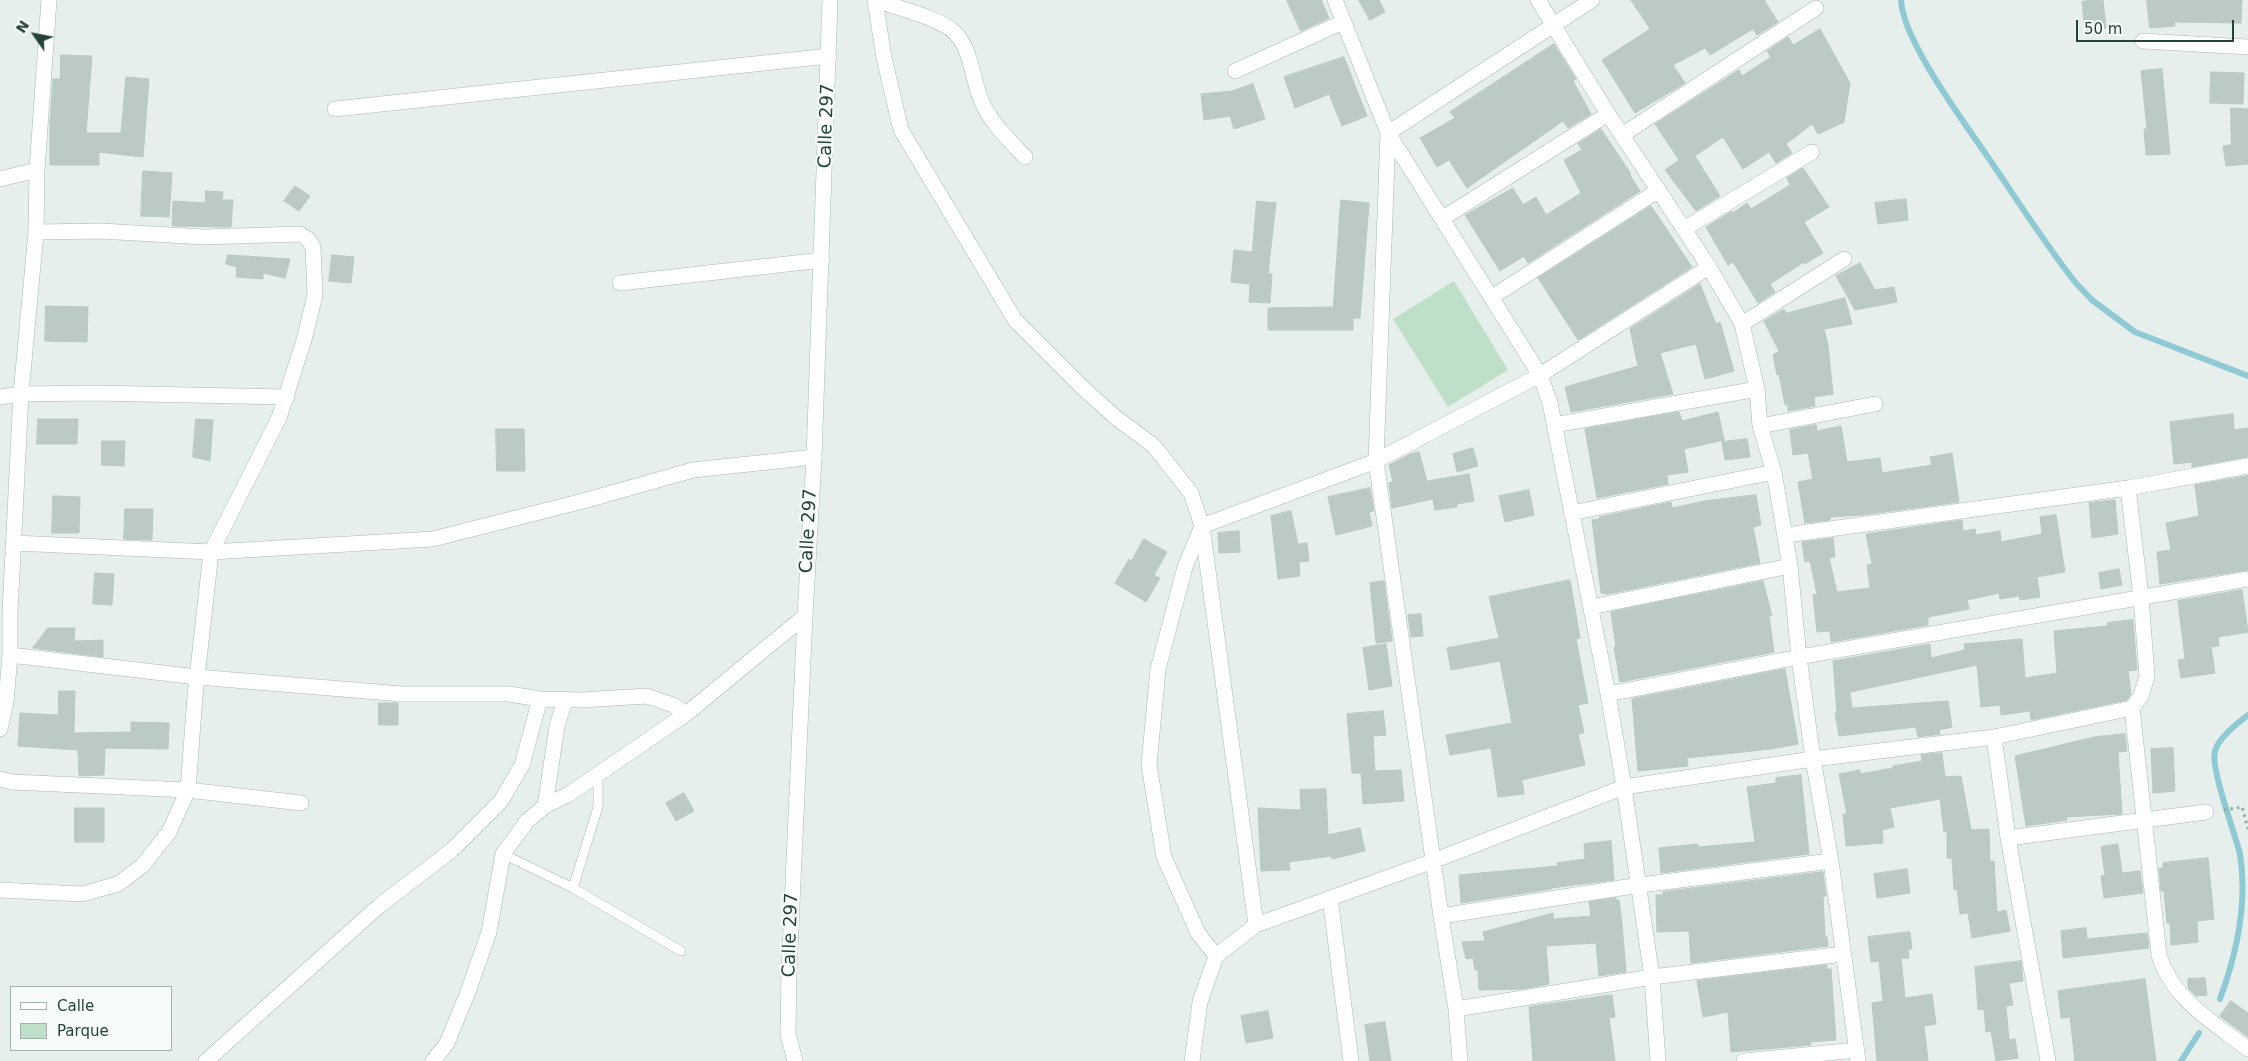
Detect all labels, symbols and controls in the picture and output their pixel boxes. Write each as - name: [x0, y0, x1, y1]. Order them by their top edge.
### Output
- north arrow: [10, 10, 60, 60]
- scale bar: [2078, 10, 2236, 42]
- text: N: [13, 18, 32, 36]
- text: 50 m: [2084, 20, 2122, 38]
- street label: Calle 297: [815, 83, 839, 169]
- street label: Calle 297: [796, 488, 822, 574]
- street label: Calle 297: [779, 892, 803, 978]
- legend: [10, 986, 172, 1051]
- text: Calle: [57, 997, 94, 1015]
- text: Parque: [57, 1022, 109, 1040]

